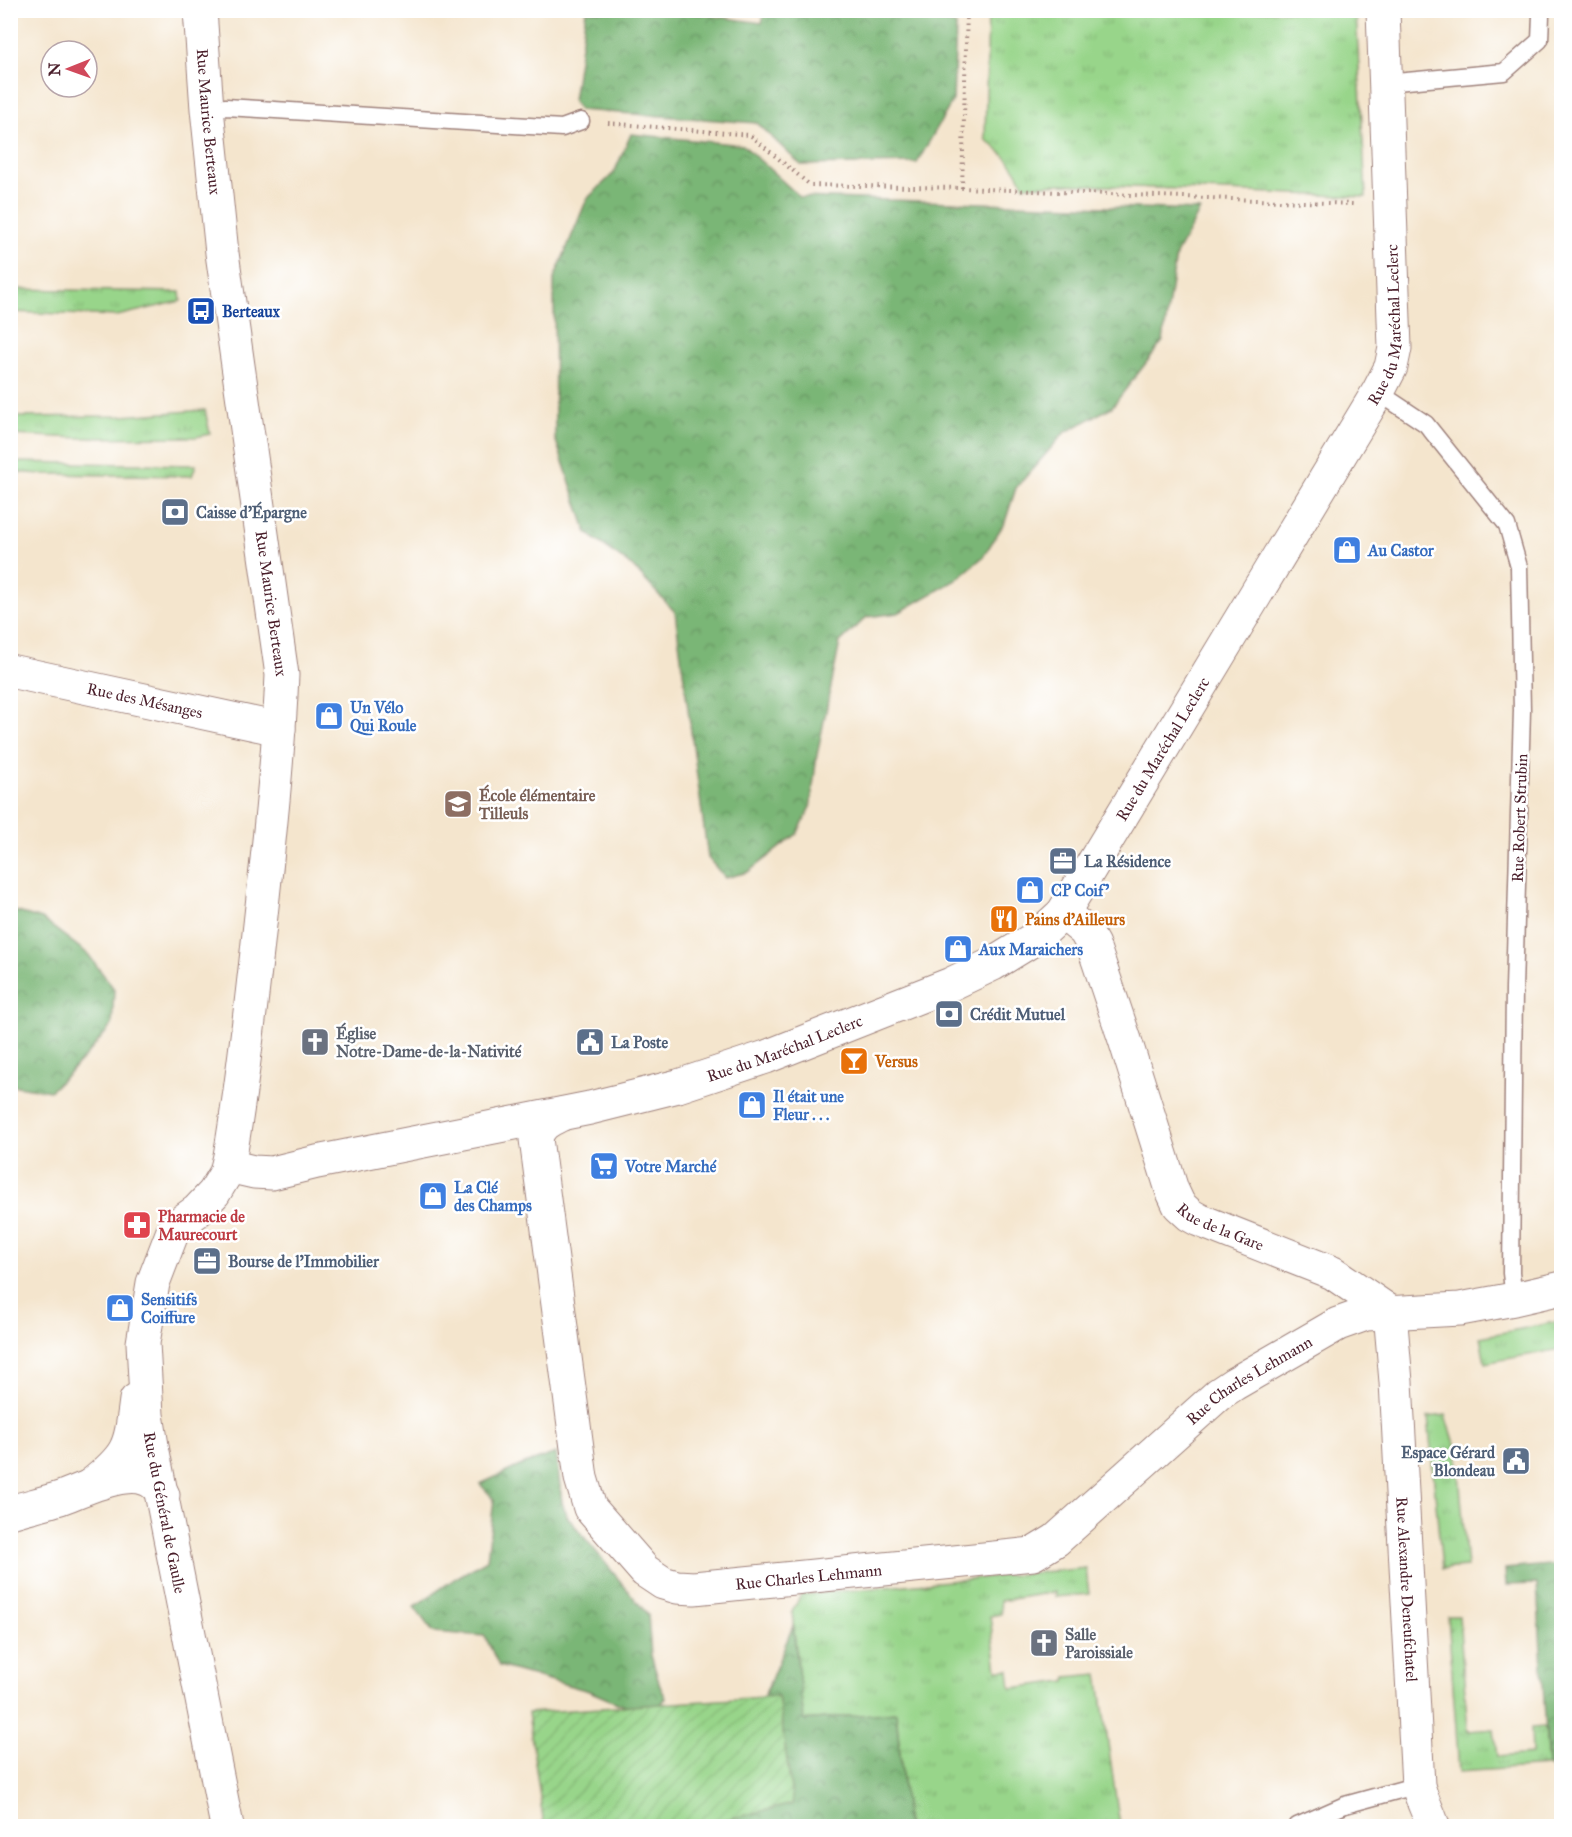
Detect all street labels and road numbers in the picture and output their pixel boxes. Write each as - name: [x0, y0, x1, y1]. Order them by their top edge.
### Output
- street label: Rue Maurice Berteaux: [193, 48, 225, 196]
- street label: Rue du Maréchal Leclerc: [1363, 244, 1406, 409]
- street label: Rue Maurice Berteaux: [252, 530, 291, 678]
- street label: Rue du Maréchal Leclerc: [1112, 673, 1214, 824]
- street label: Rue des Mésanges: [85, 679, 205, 722]
- street label: Rue Robert Strubin: [1508, 753, 1531, 883]
- street label: Rue du Maréchal Leclerc: [704, 1011, 865, 1086]
- street label: Rue de la Gare: [1173, 1199, 1267, 1255]
- street label: Rue Charles Lehmann: [1182, 1332, 1316, 1429]
- street label: Rue du Général de Gaulle: [140, 1430, 190, 1595]
- street label: Rue Alexandre Deneufchatel: [1392, 1496, 1421, 1683]
- street label: Rue Charles Lehmann: [734, 1560, 883, 1594]

